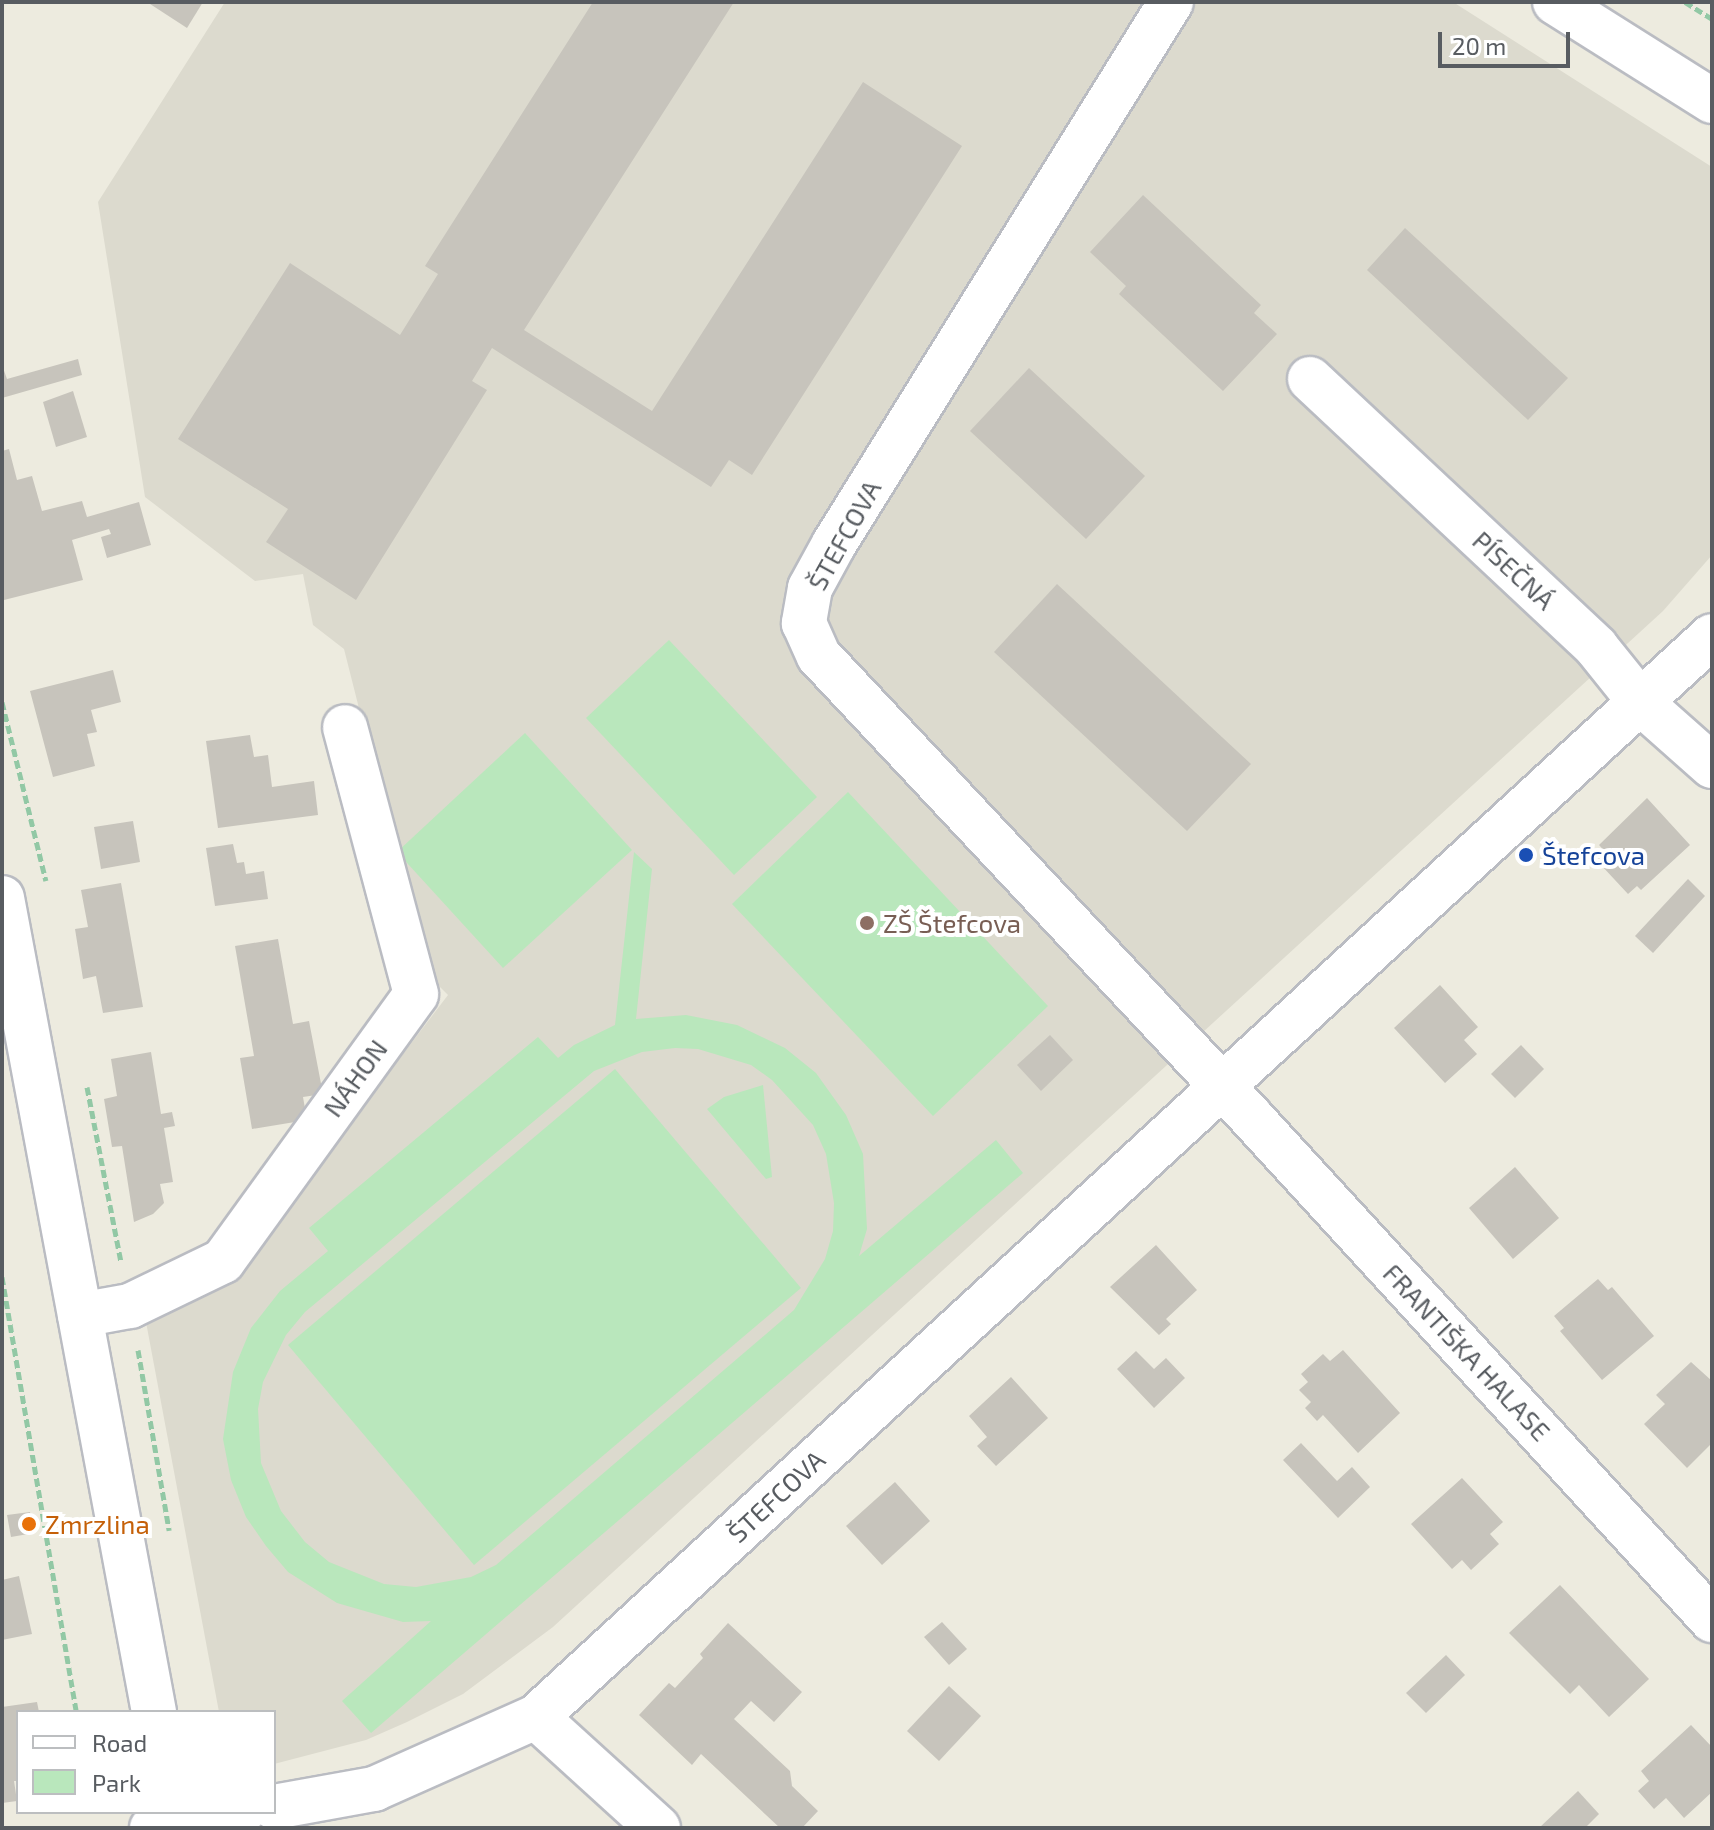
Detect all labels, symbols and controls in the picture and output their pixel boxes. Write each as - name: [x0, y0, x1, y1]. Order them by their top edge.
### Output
- scale bar: [1442, 16, 1574, 66]
- text: 20 m: [1452, 31, 1506, 60]
- street label: ŠTEFCOVA: [801, 475, 887, 595]
- street label: PÍSEČNÁ: [1467, 524, 1561, 616]
- place label: Štefcova: [1542, 839, 1645, 871]
- marker: Štefcova: [1517, 846, 1535, 864]
- place label: ZŠ Štefcova: [883, 907, 1021, 939]
- marker: ZŠ Štefcova: [858, 914, 876, 932]
- street label: NÁHON: [317, 1033, 393, 1123]
- street label: FRANTIŠKA HALASE: [1377, 1257, 1557, 1447]
- street label: ŠTEFCOVA: [721, 1443, 831, 1549]
- place label: Zmrzlina: [45, 1508, 150, 1540]
- marker: Zmrzlina: [20, 1515, 38, 1533]
- legend: [16, 1710, 276, 1814]
- text: Road: [92, 1728, 147, 1757]
- text: Park: [92, 1768, 141, 1797]

